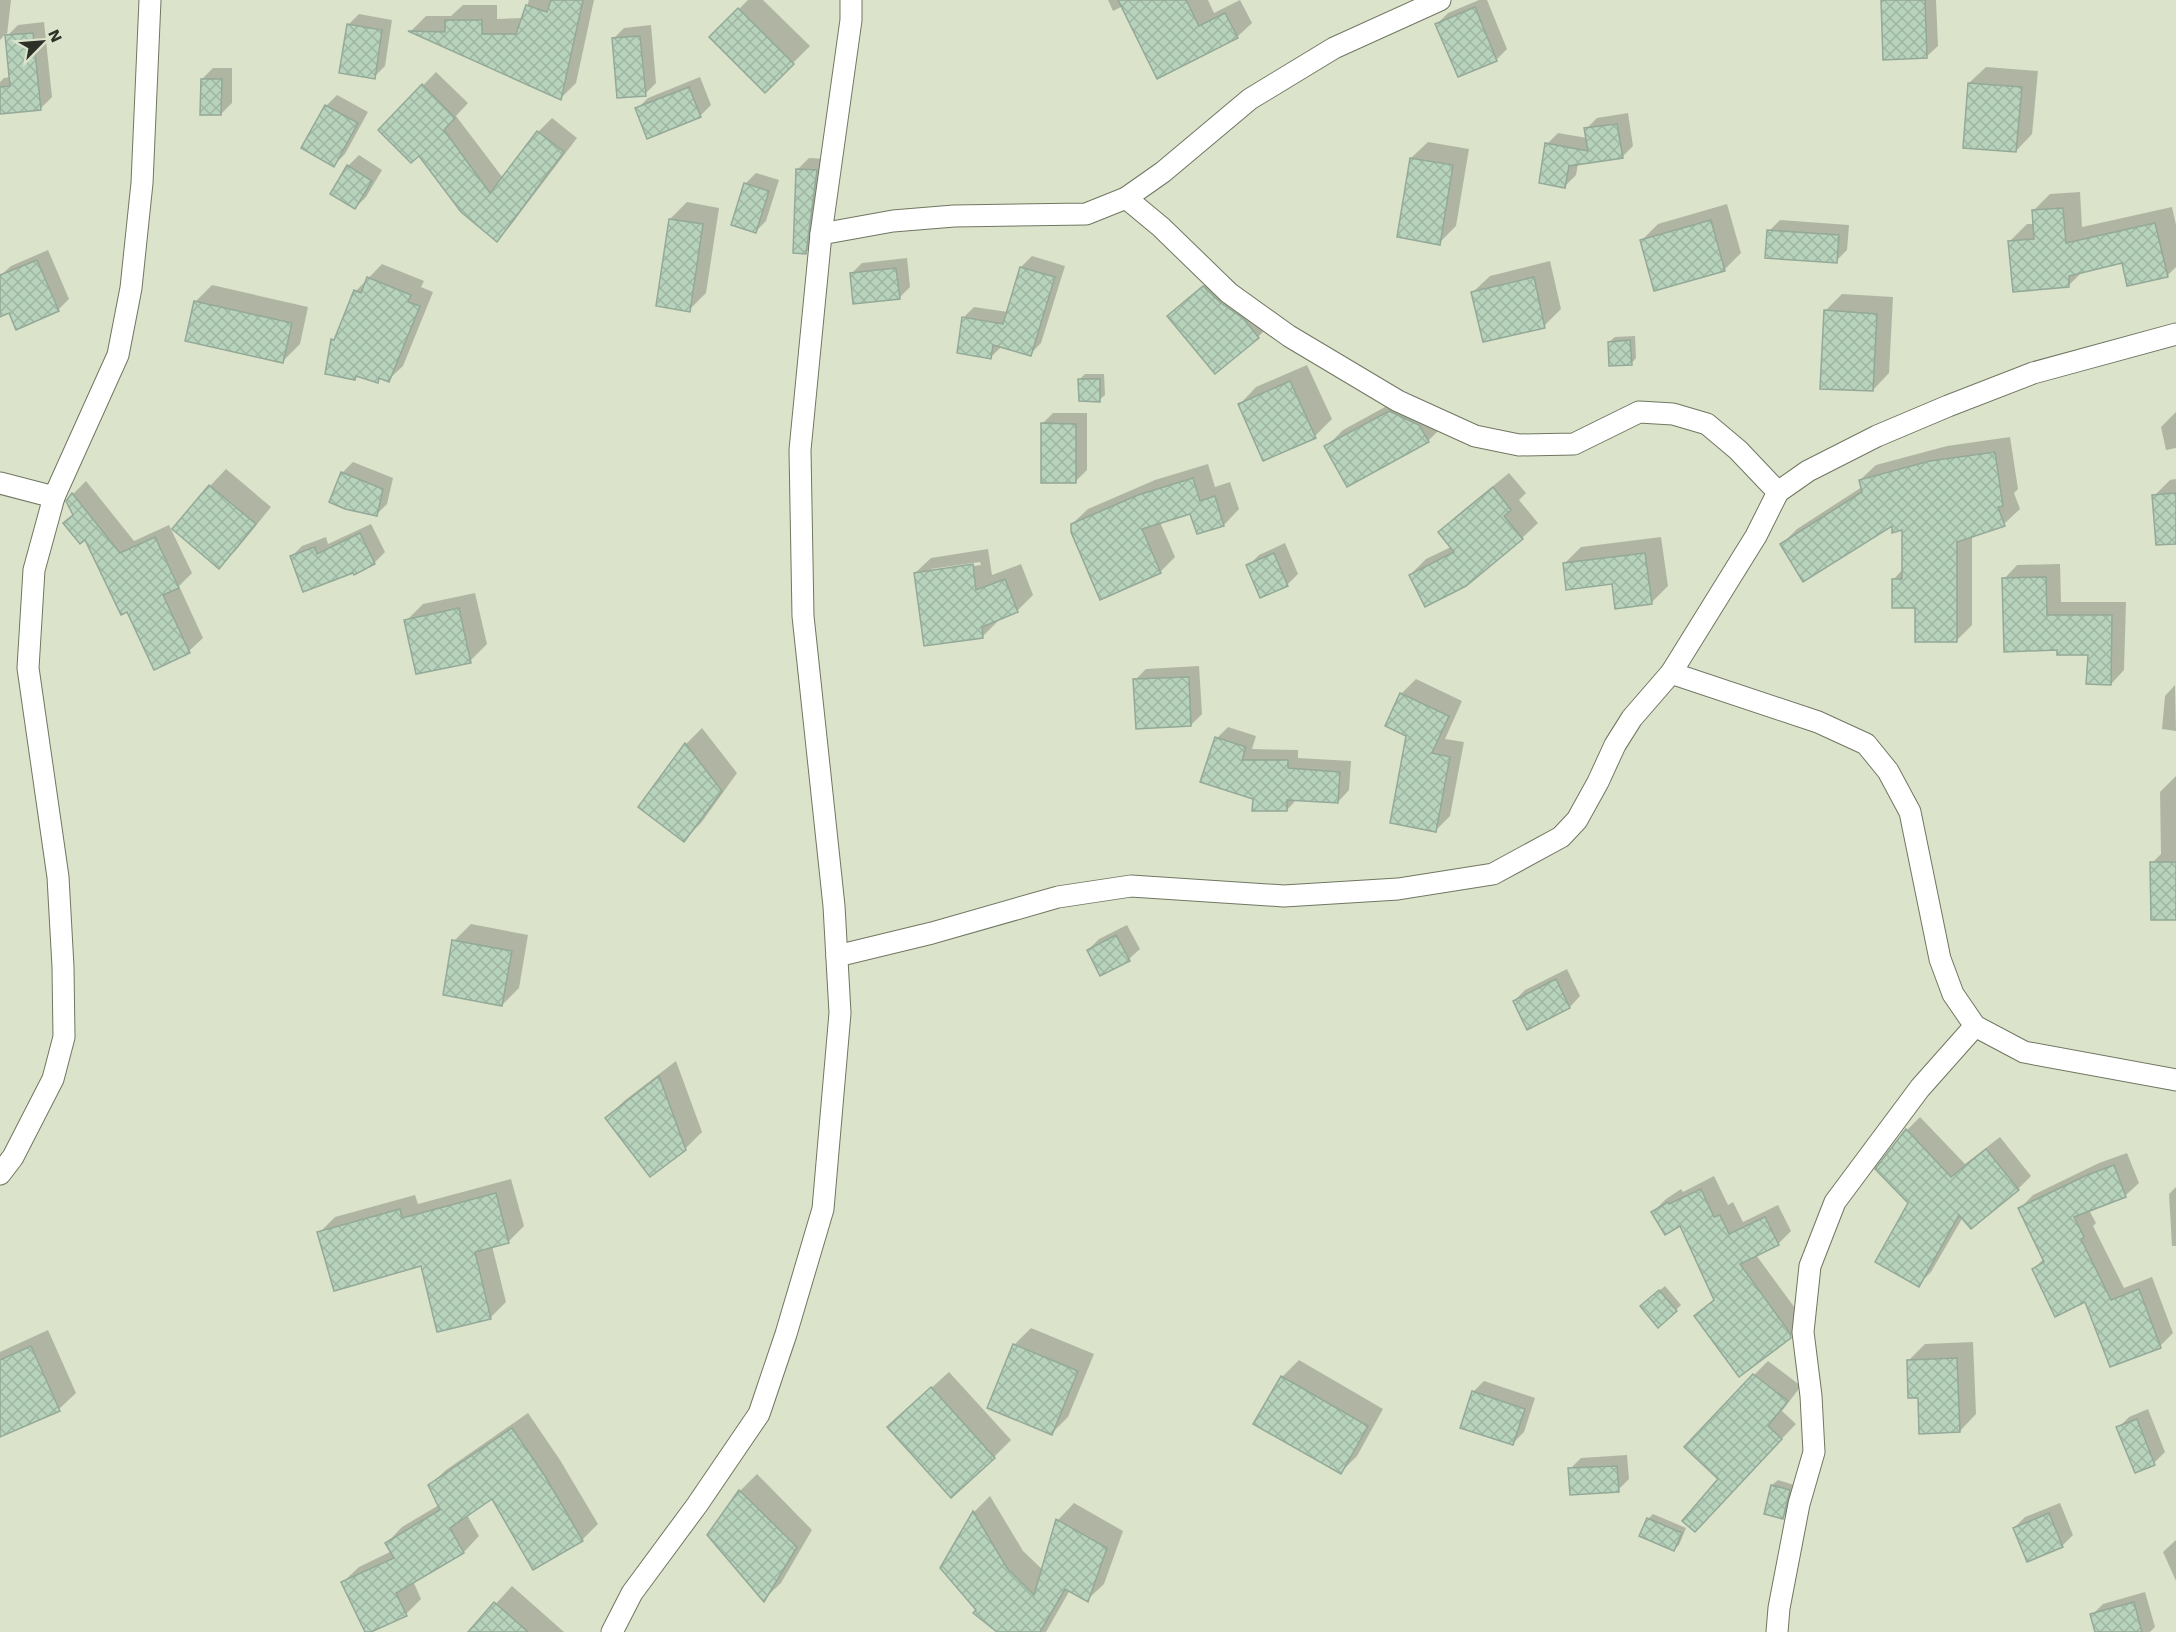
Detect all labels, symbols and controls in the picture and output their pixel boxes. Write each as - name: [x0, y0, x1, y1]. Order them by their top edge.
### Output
- north arrow: [12, 12, 72, 72]
- text: N: [44, 26, 66, 45]

